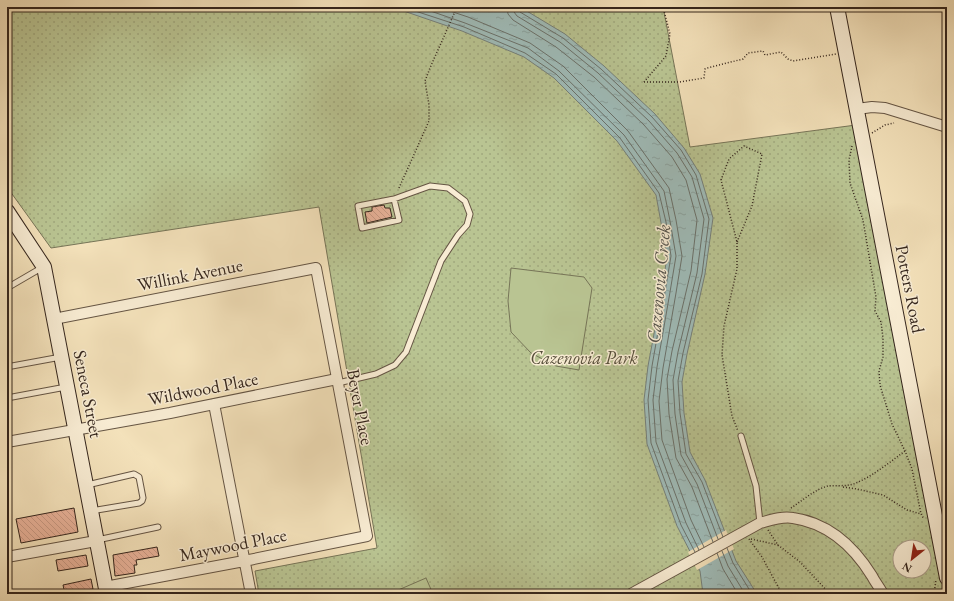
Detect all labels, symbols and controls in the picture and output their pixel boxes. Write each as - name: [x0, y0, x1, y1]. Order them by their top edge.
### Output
- water label: Cazenovia Creek: [641, 223, 676, 345]
- street label: Potters Road: [891, 243, 930, 336]
- street label: Willink Avenue: [135, 253, 245, 296]
- park label: Cazenovia Park: [530, 346, 638, 369]
- street label: Seneca Street: [69, 348, 108, 440]
- street label: Wildwood Place: [146, 367, 260, 410]
- street label: Beyer Place: [342, 367, 379, 447]
- street label: Maywood Place: [177, 523, 288, 566]
- north arrow: [892, 539, 932, 579]
- text: N: [900, 559, 914, 576]

